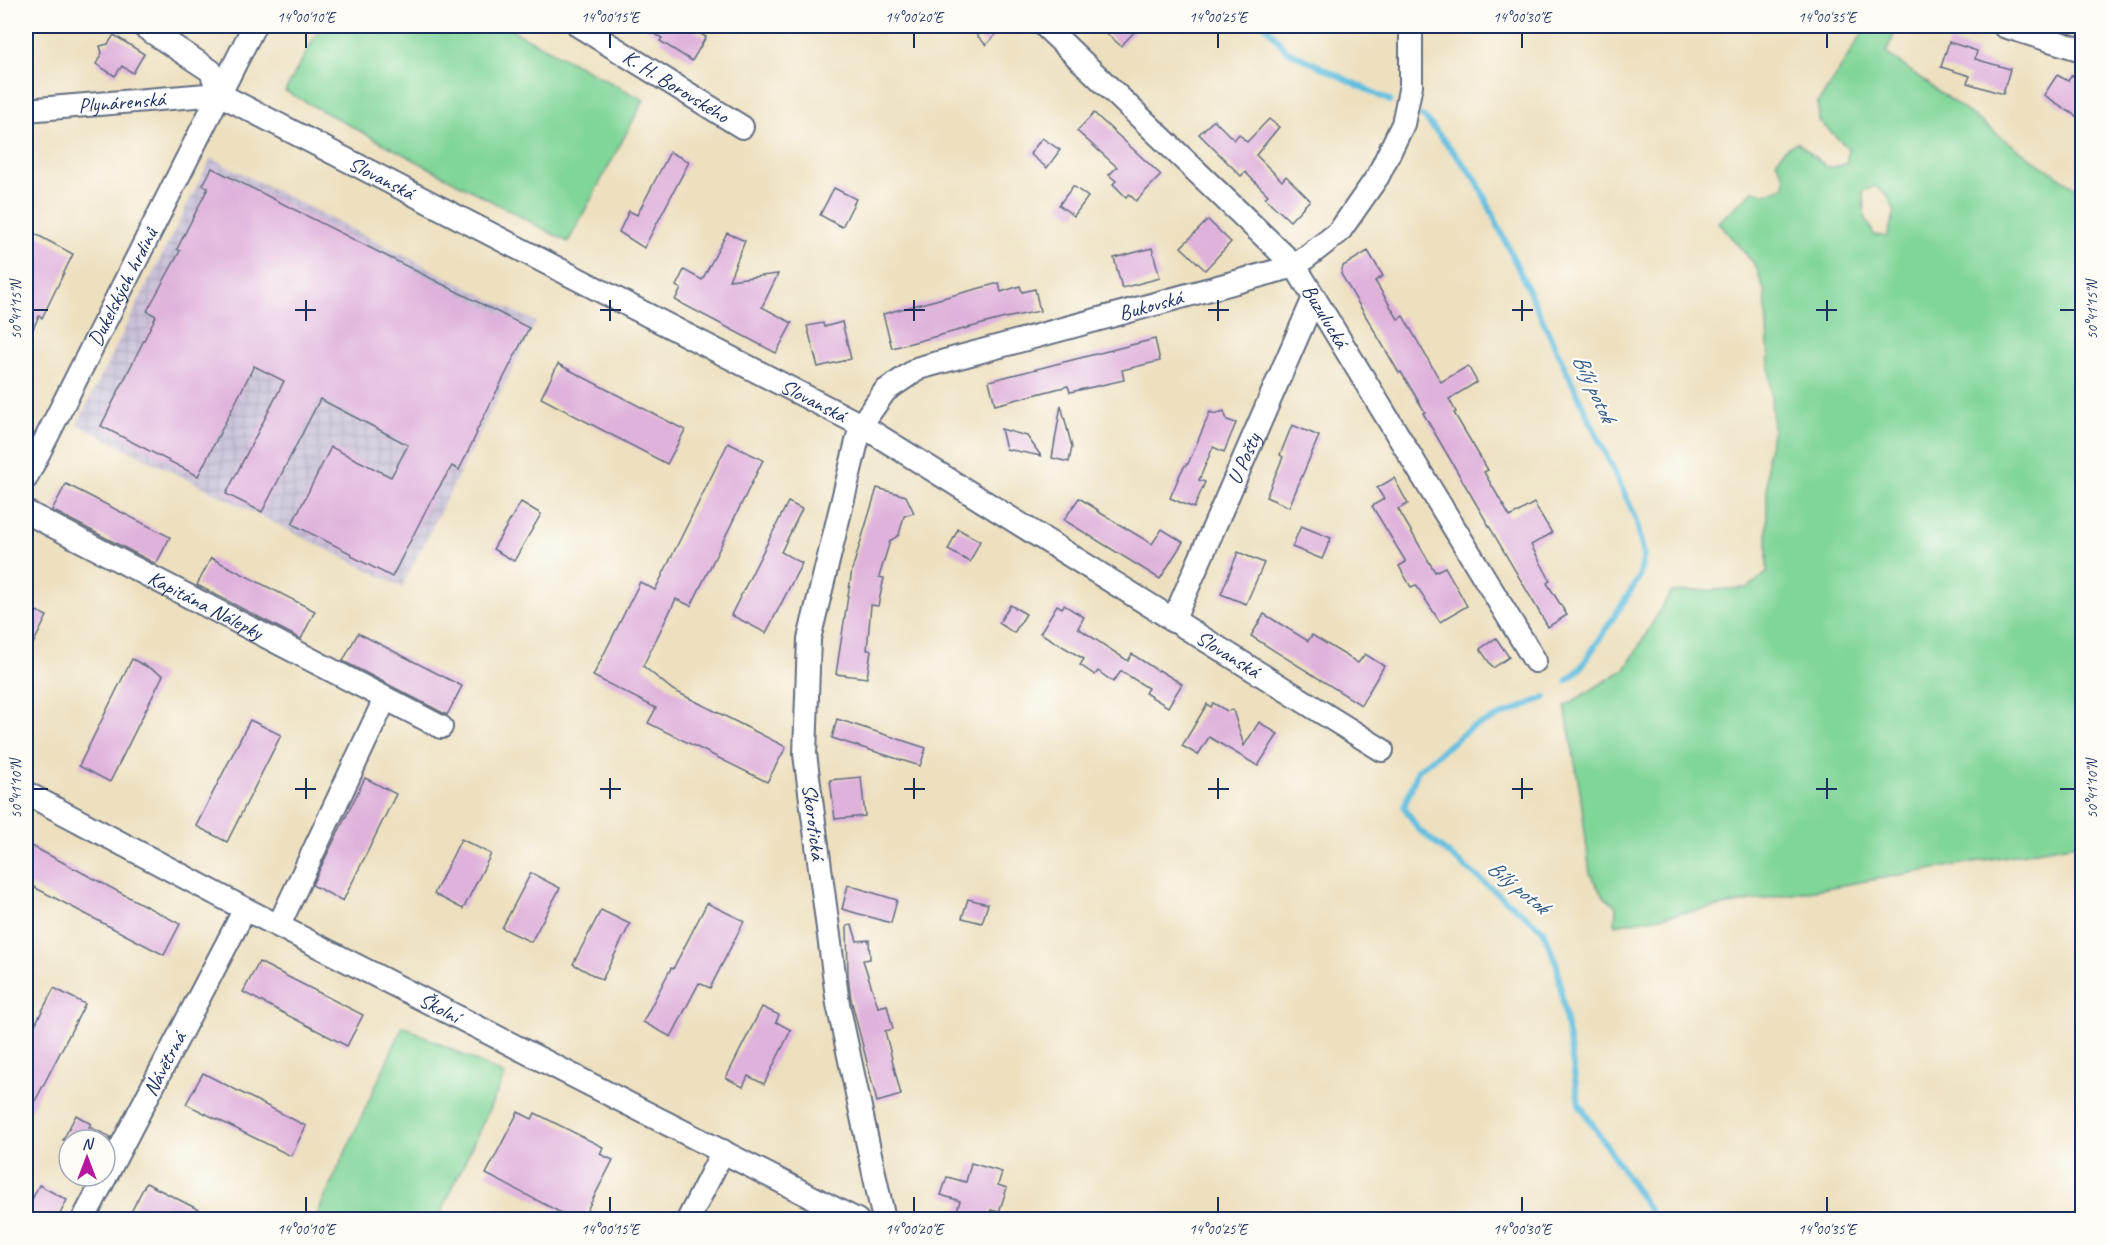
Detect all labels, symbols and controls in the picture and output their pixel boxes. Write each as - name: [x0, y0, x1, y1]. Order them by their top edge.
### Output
- text: 14°00'10"E: [277, 8, 337, 27]
- text: 14°00'15"E: [581, 8, 641, 27]
- text: 14°00'20"E: [885, 8, 945, 27]
- text: 14°00'25"E: [1189, 8, 1249, 27]
- text: 14°00'30"E: [1493, 8, 1553, 27]
- text: 14°00'35"E: [1798, 8, 1858, 27]
- street label: K. H. Borovského: [618, 43, 735, 130]
- street label: Plynárenská: [77, 85, 168, 119]
- street label: Slovanská: [344, 150, 421, 206]
- street label: Dukelských hrdinů: [82, 222, 164, 350]
- text: 50°41'15"N: [7, 277, 26, 340]
- text: 50°41'15"N: [2083, 277, 2102, 340]
- street label: Buzulucká: [1296, 279, 1356, 354]
- street label: Bukovská: [1116, 284, 1187, 326]
- water label: Bílý potok: [1566, 350, 1623, 430]
- street label: Slovanská: [776, 373, 853, 429]
- street label: U Pošty: [1221, 428, 1267, 488]
- street label: Kapitána Nálepky: [144, 565, 269, 646]
- street label: Slovanská: [1191, 624, 1266, 685]
- text: 50°41'10"N: [7, 756, 26, 819]
- text: 50°41'10"N: [2083, 756, 2102, 819]
- street label: Skorotická: [796, 783, 832, 863]
- water label: Bílý potok: [1481, 854, 1558, 923]
- street label: Školní: [415, 987, 468, 1031]
- street label: Návětrná: [137, 1026, 193, 1100]
- north arrow: [57, 1128, 117, 1188]
- text: N: [82, 1134, 95, 1154]
- text: 14°00'10"E: [277, 1220, 337, 1239]
- text: 14°00'15"E: [581, 1220, 641, 1239]
- text: 14°00'20"E: [885, 1220, 945, 1239]
- text: 14°00'25"E: [1189, 1220, 1249, 1239]
- text: 14°00'30"E: [1493, 1220, 1553, 1239]
- text: 14°00'35"E: [1798, 1220, 1858, 1239]

